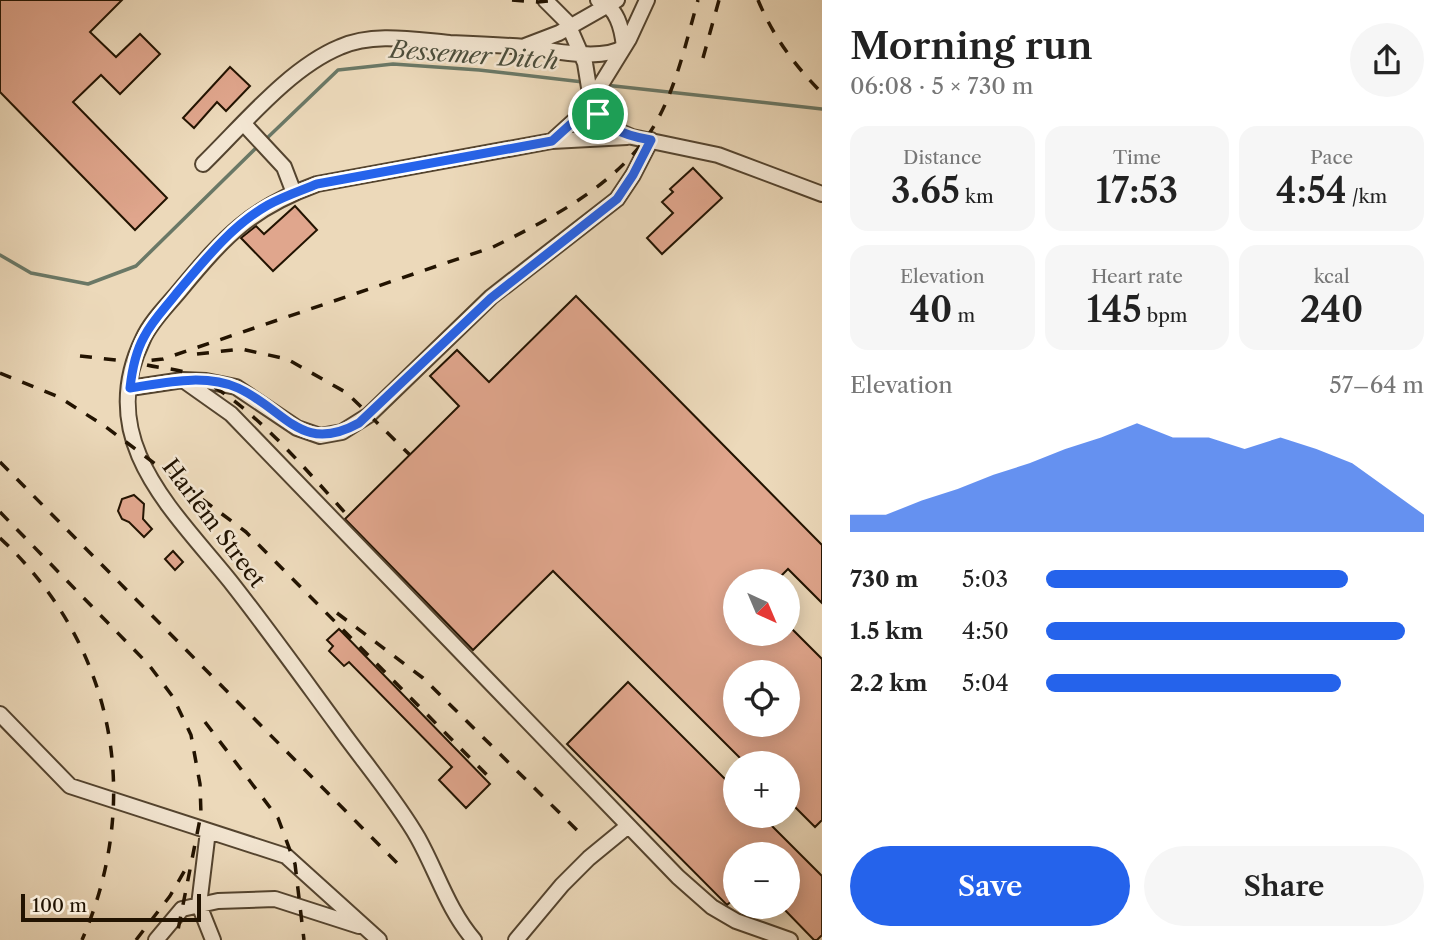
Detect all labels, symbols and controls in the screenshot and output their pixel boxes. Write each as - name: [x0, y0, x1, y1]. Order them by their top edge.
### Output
- text: Morning run: [850, 22, 1093, 69]
- button: share: [1350, 23, 1424, 97]
- water label: Bessemer Ditch: [387, 35, 559, 75]
- text: 06:08 · 5 × 730 m: [850, 72, 1033, 100]
- pin: [568, 84, 628, 144]
- icon: arrive: [579, 95, 617, 133]
- text: Distance: [903, 146, 982, 169]
- text: Time: [1113, 146, 1161, 169]
- text: Pace: [1310, 146, 1353, 169]
- text: 3.65: [891, 169, 960, 212]
- text: 17:53: [1096, 169, 1178, 212]
- text: 4:54: [1276, 169, 1347, 212]
- text: km: [960, 185, 994, 208]
- text: /km: [1347, 185, 1387, 208]
- text: Elevation: [900, 265, 985, 288]
- text: Heart rate: [1091, 265, 1183, 288]
- text: kcal: [1314, 265, 1350, 288]
- text: 40: [910, 288, 952, 331]
- text: 145: [1086, 288, 1142, 331]
- text: 240: [1300, 288, 1363, 331]
- text: m: [952, 304, 975, 327]
- text: bpm: [1142, 304, 1188, 327]
- text: Elevation: [850, 371, 953, 399]
- text: 57–64 m: [1329, 371, 1424, 399]
- street label: Harlem Street: [157, 453, 271, 593]
- text: 730 m: [850, 565, 918, 593]
- text: 5:03: [962, 565, 1008, 593]
- north arrow: [723, 569, 800, 646]
- map controls: [723, 569, 800, 919]
- text: 1.5 km: [850, 617, 923, 645]
- text: 4:50: [962, 617, 1009, 645]
- button: locate: [723, 660, 800, 737]
- text: 2.2 km: [850, 669, 927, 697]
- text: 5:04: [962, 669, 1009, 697]
- button: +: [723, 751, 800, 828]
- button: −: [723, 842, 800, 919]
- button: Save: [850, 846, 1130, 926]
- button: Share: [1144, 846, 1424, 926]
- scale bar: [21, 891, 201, 923]
- text: 100 m: [32, 894, 87, 917]

